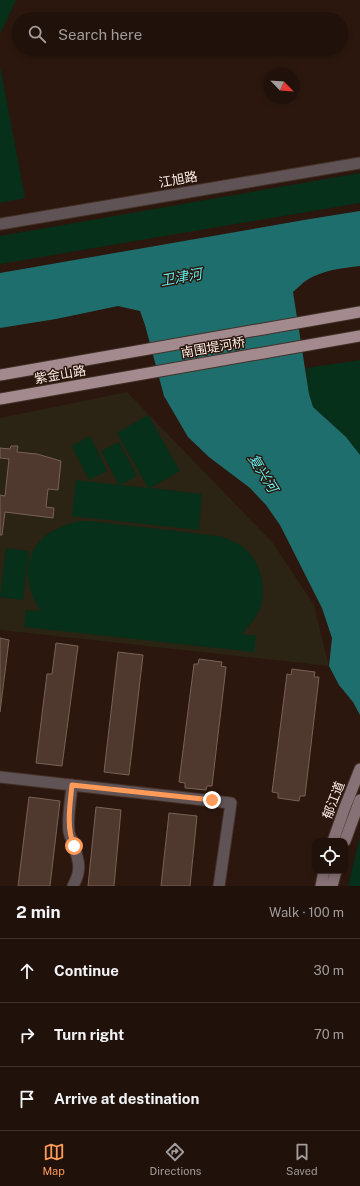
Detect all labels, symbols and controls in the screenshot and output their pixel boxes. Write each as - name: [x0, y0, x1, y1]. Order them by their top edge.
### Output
- search box: [12, 12, 348, 56]
- icon: search: [26, 23, 48, 45]
- text: Search here: [58, 26, 142, 43]
- north arrow: [264, 68, 300, 104]
- street label: 江旭路: [158, 169, 199, 190]
- water label: 卫津河: [159, 265, 206, 289]
- street label: 南围堤河桥: [180, 334, 246, 361]
- street label: 紫金山路: [33, 363, 87, 386]
- water label: 复兴河: [245, 451, 283, 498]
- street label: 郁江道: [319, 779, 347, 821]
- route end: [203, 791, 221, 809]
- route start: [65, 837, 83, 855]
- map controls: [312, 838, 348, 874]
- button: locate: [312, 838, 348, 874]
- text: 2 min: [16, 902, 61, 922]
- text: Walk · 100 m: [269, 905, 344, 920]
- icon: ahead: [16, 960, 38, 982]
- text: Continue: [54, 962, 119, 979]
- text: 30 m: [314, 963, 344, 978]
- icon: right: [16, 1024, 38, 1046]
- text: Turn right: [54, 1026, 124, 1043]
- text: 70 m: [314, 1027, 344, 1042]
- icon: arrive: [16, 1088, 38, 1110]
- text: Arrive at destination: [54, 1090, 199, 1107]
- tab: Map: [42, 1141, 65, 1177]
- tab: Directions: [150, 1141, 201, 1177]
- tab: Saved: [286, 1141, 318, 1177]

